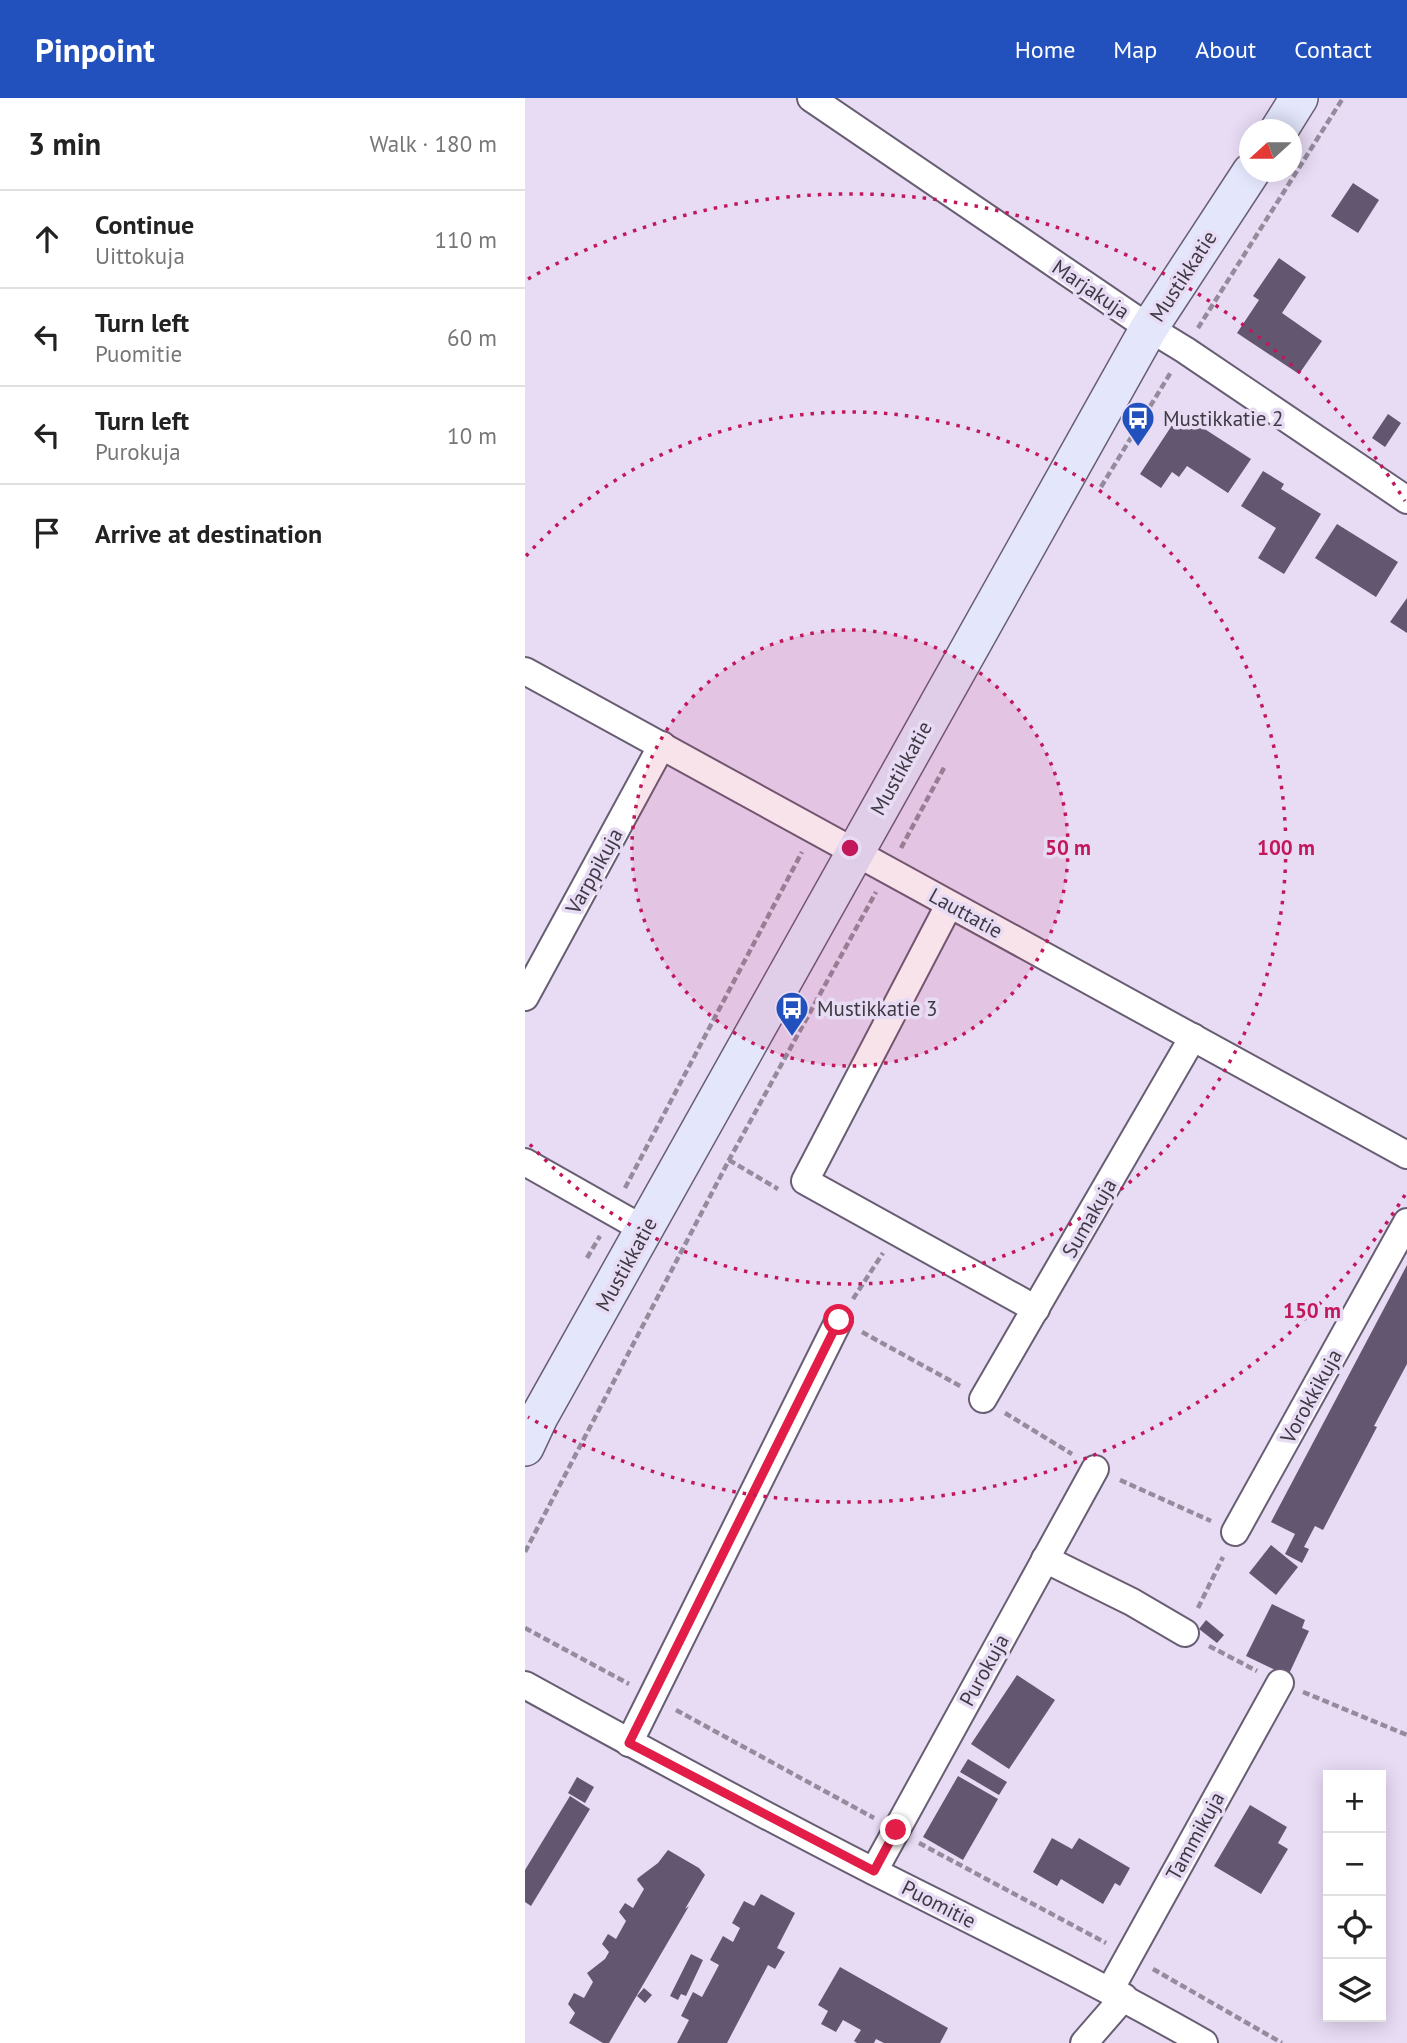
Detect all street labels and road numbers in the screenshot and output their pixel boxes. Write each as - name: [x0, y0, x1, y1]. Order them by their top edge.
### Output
- street label: Mustikkatie: [1144, 225, 1222, 327]
- street label: Marjakuja: [1047, 253, 1135, 325]
- street label: Mustikkatie: [864, 716, 938, 820]
- street label: Varppikuja: [559, 823, 629, 920]
- street label: Lauttatie: [924, 882, 1008, 944]
- street label: Sumakuja: [1055, 1173, 1123, 1263]
- street label: Mustikkatie: [589, 1212, 663, 1316]
- street label: Vorokkikuja: [1274, 1344, 1348, 1449]
- street label: Purokuja: [953, 1629, 1015, 1711]
- street label: Tammikuja: [1160, 1787, 1230, 1885]
- street label: Puomitie: [897, 1874, 981, 1934]

